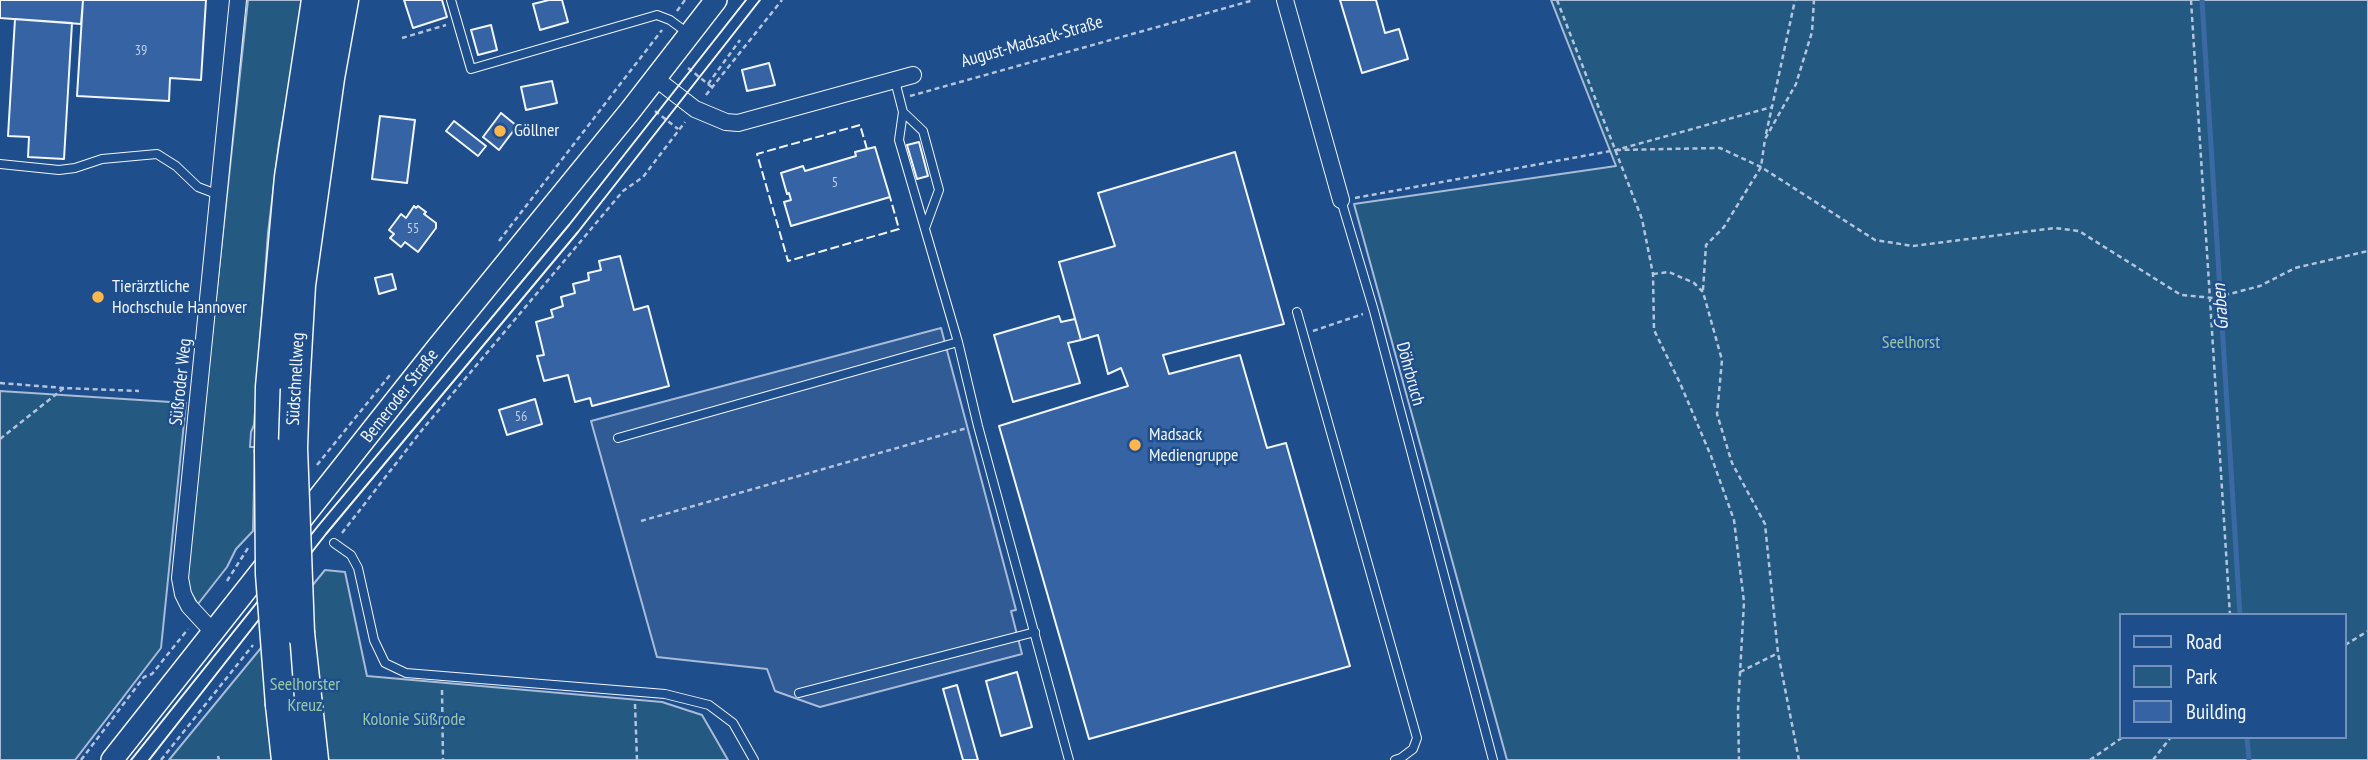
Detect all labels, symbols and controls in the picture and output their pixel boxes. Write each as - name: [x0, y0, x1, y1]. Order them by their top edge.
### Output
- street label: August-Madsack-Straße: [959, 11, 1105, 73]
- house number: 39: [135, 43, 147, 59]
- place label: Göllner: [514, 120, 559, 142]
- marker: Göllner: [492, 123, 508, 139]
- house number: 5: [832, 175, 838, 191]
- house number: 55: [407, 221, 419, 237]
- place label: Tierärztliche Hochschule Hannover: [112, 276, 247, 318]
- water label: Graben: [2208, 283, 2234, 331]
- marker: Tierärztliche Hochschule Hannover: [90, 289, 106, 305]
- street label: Südschnellweg: [283, 332, 309, 426]
- park label: Seelhorst: [1882, 332, 1940, 354]
- street label: Süßroder Weg: [166, 337, 196, 427]
- street label: Döhrbruch: [1391, 340, 1429, 408]
- street label: Bemeroder Straße: [357, 345, 443, 447]
- house number: 56: [515, 409, 527, 425]
- place label: Madsack Mediengruppe: [1149, 424, 1239, 466]
- marker: Madsack Mediengruppe: [1127, 437, 1143, 453]
- legend: [2120, 613, 2347, 739]
- text: Road: [2186, 628, 2222, 655]
- text: Park: [2186, 663, 2217, 690]
- park label: Seelhorster Kreuz: [270, 674, 340, 716]
- text: Building: [2186, 698, 2246, 725]
- park label: Kolonie Süßrode: [362, 709, 466, 731]

